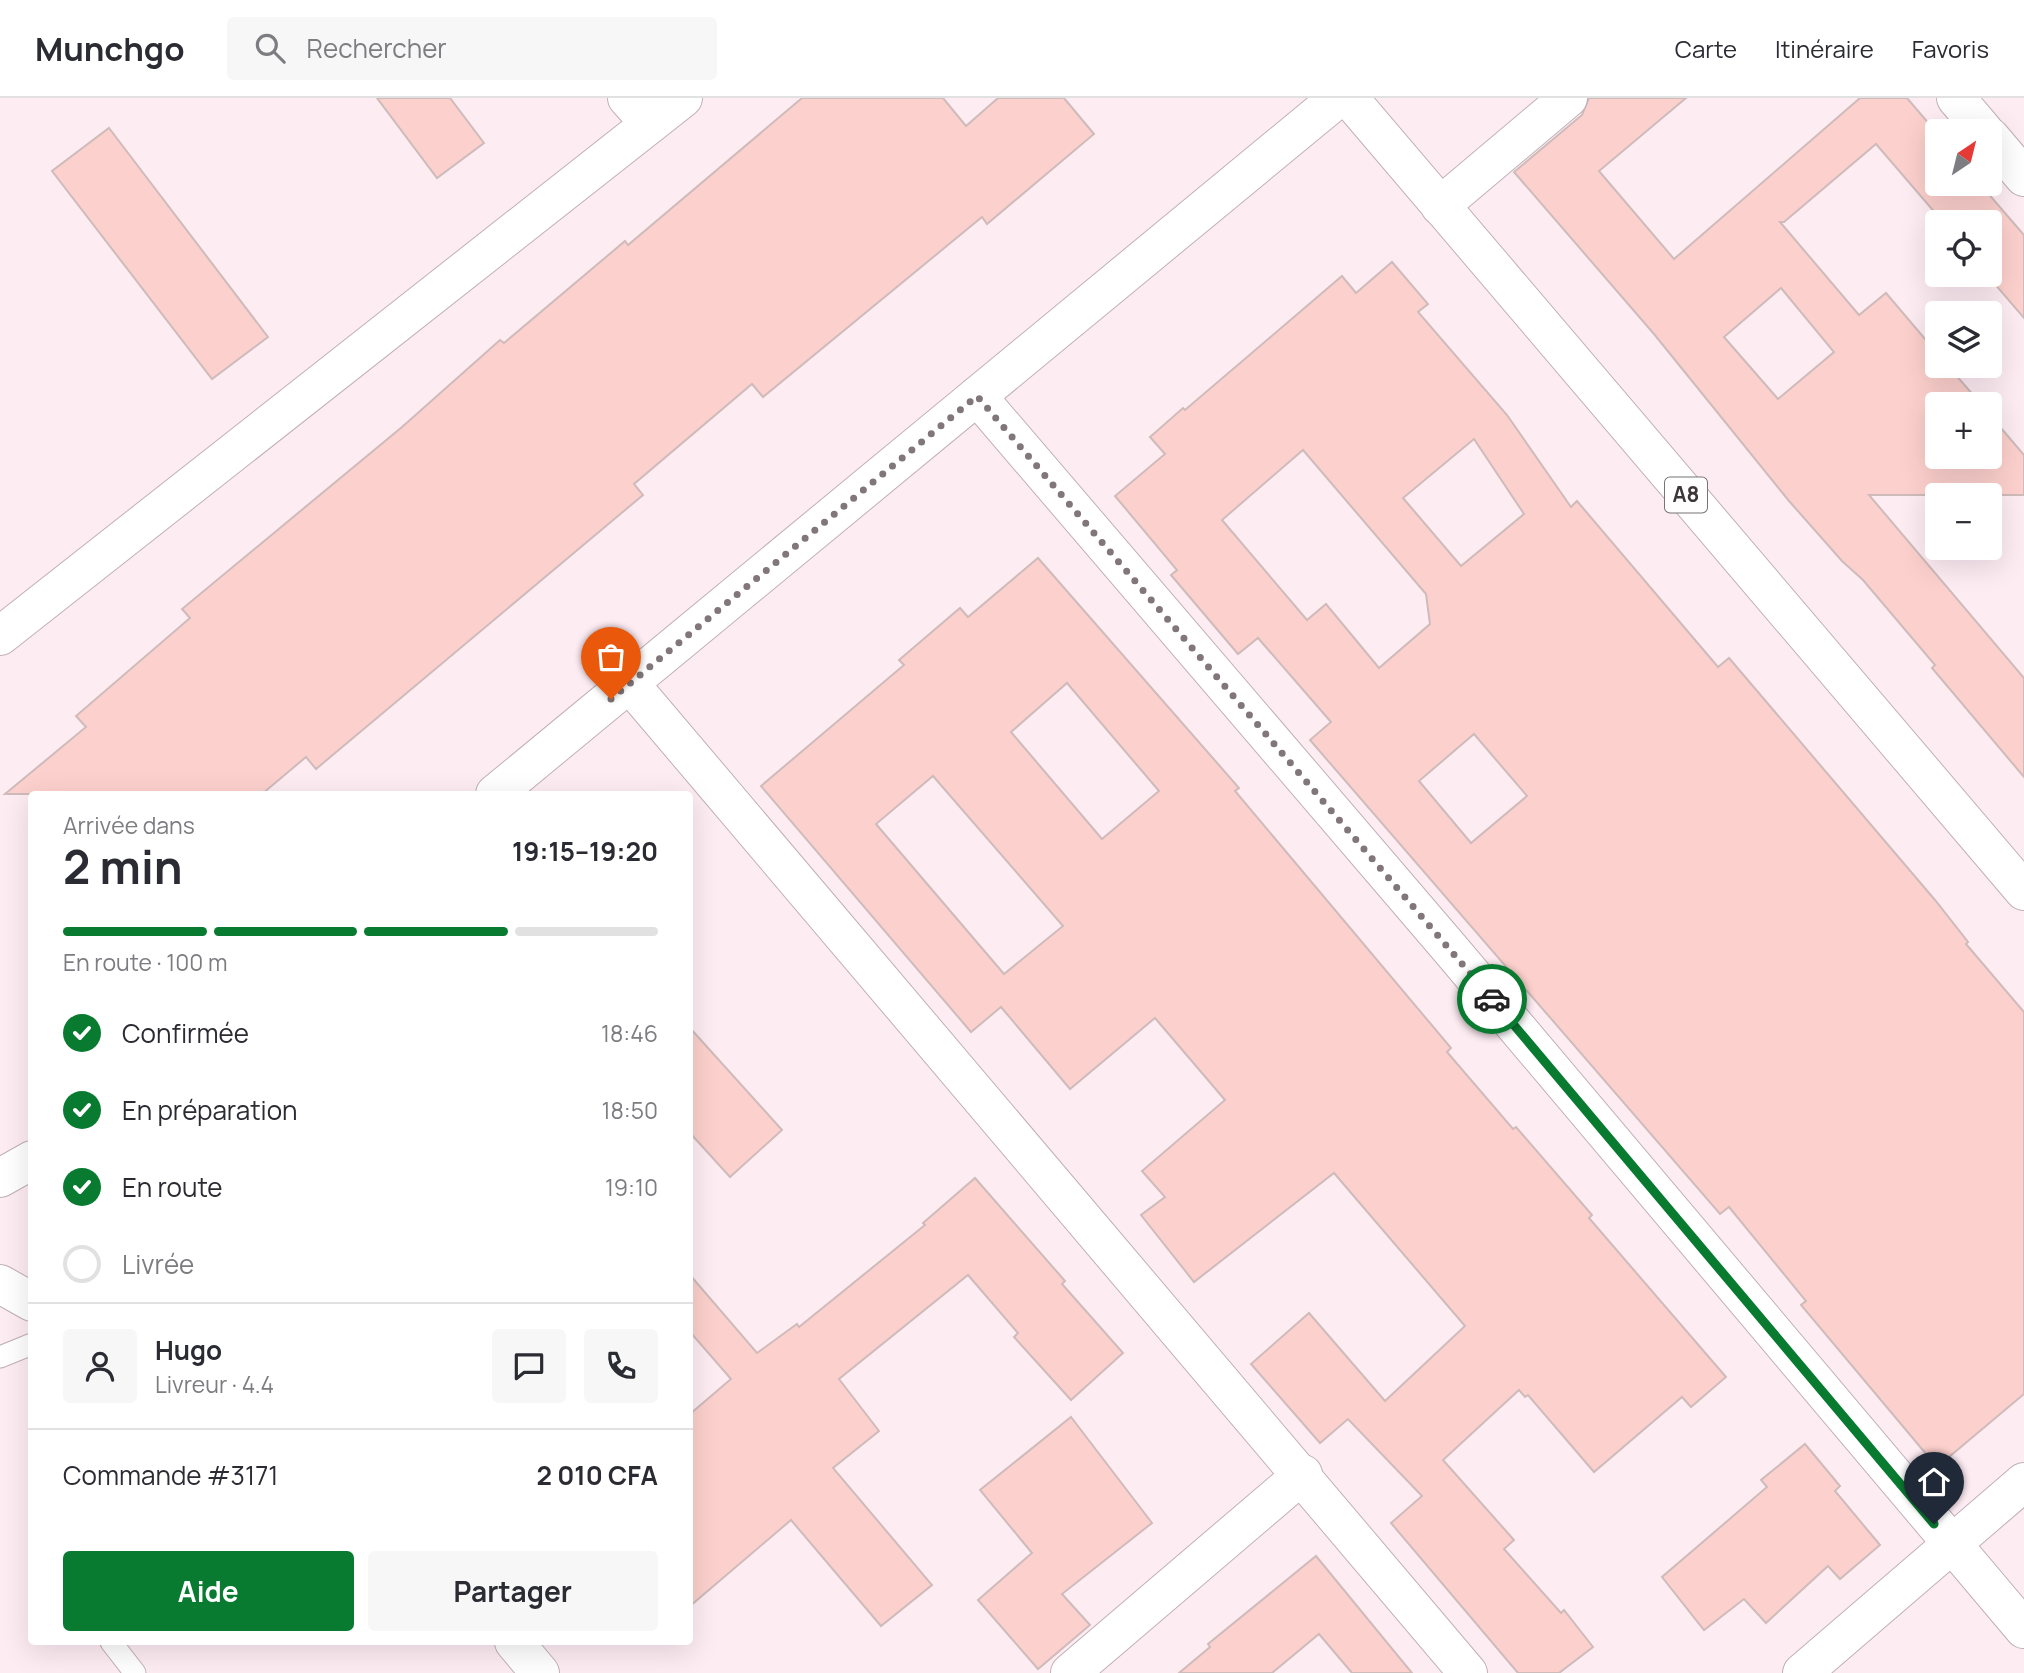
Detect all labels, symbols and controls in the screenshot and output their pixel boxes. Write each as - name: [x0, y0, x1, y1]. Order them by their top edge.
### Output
- search box: [227, 17, 717, 80]
- text: Munchgo: [35, 26, 185, 71]
- icon: search: [251, 29, 289, 67]
- text: Rechercher: [307, 30, 447, 66]
- text: Carte: [1675, 32, 1737, 65]
- text: Itinéraire: [1775, 32, 1874, 65]
- text: Favoris: [1912, 32, 1989, 65]
- north arrow: [1925, 119, 2002, 196]
- map controls: [1925, 119, 2002, 560]
- button: locate: [1925, 210, 2002, 287]
- button: layers: [1925, 301, 2002, 378]
- button: +: [1925, 392, 2002, 469]
- road number: A8: [1665, 478, 1707, 512]
- button: −: [1925, 483, 2002, 560]
- pin: [581, 627, 641, 699]
- icon: bag: [592, 638, 630, 676]
- text: Arrivée dans: [63, 809, 195, 841]
- text: 19:15–19:20: [512, 833, 658, 869]
- text: 2 min: [63, 835, 183, 898]
- text: En route · 100 m: [63, 946, 227, 978]
- courier: [1457, 964, 1527, 1034]
- icon: car: [1473, 980, 1511, 1018]
- icon: check: [63, 1014, 101, 1052]
- text: Confirmée: [122, 1015, 249, 1051]
- text: 18:46: [601, 1017, 658, 1049]
- icon: check: [63, 1091, 101, 1129]
- text: En préparation: [122, 1092, 297, 1128]
- text: 18:50: [601, 1094, 658, 1126]
- icon: check: [63, 1168, 101, 1206]
- text: En route: [122, 1169, 223, 1205]
- text: 19:10: [605, 1171, 658, 1203]
- text: Livrée: [122, 1246, 194, 1282]
- button: person: [63, 1329, 137, 1403]
- button: chat: [492, 1329, 566, 1403]
- button: phone: [584, 1329, 658, 1403]
- text: Hugo: [155, 1332, 222, 1368]
- text: Livreur · 4.4: [155, 1368, 274, 1400]
- pin: [1904, 1452, 1964, 1524]
- text: Commande #3171: [63, 1457, 278, 1493]
- text: 2 010 CFA: [537, 1457, 658, 1493]
- icon: home: [1915, 1463, 1953, 1501]
- button: Aide: [63, 1551, 354, 1631]
- button: Partager: [368, 1551, 658, 1631]

